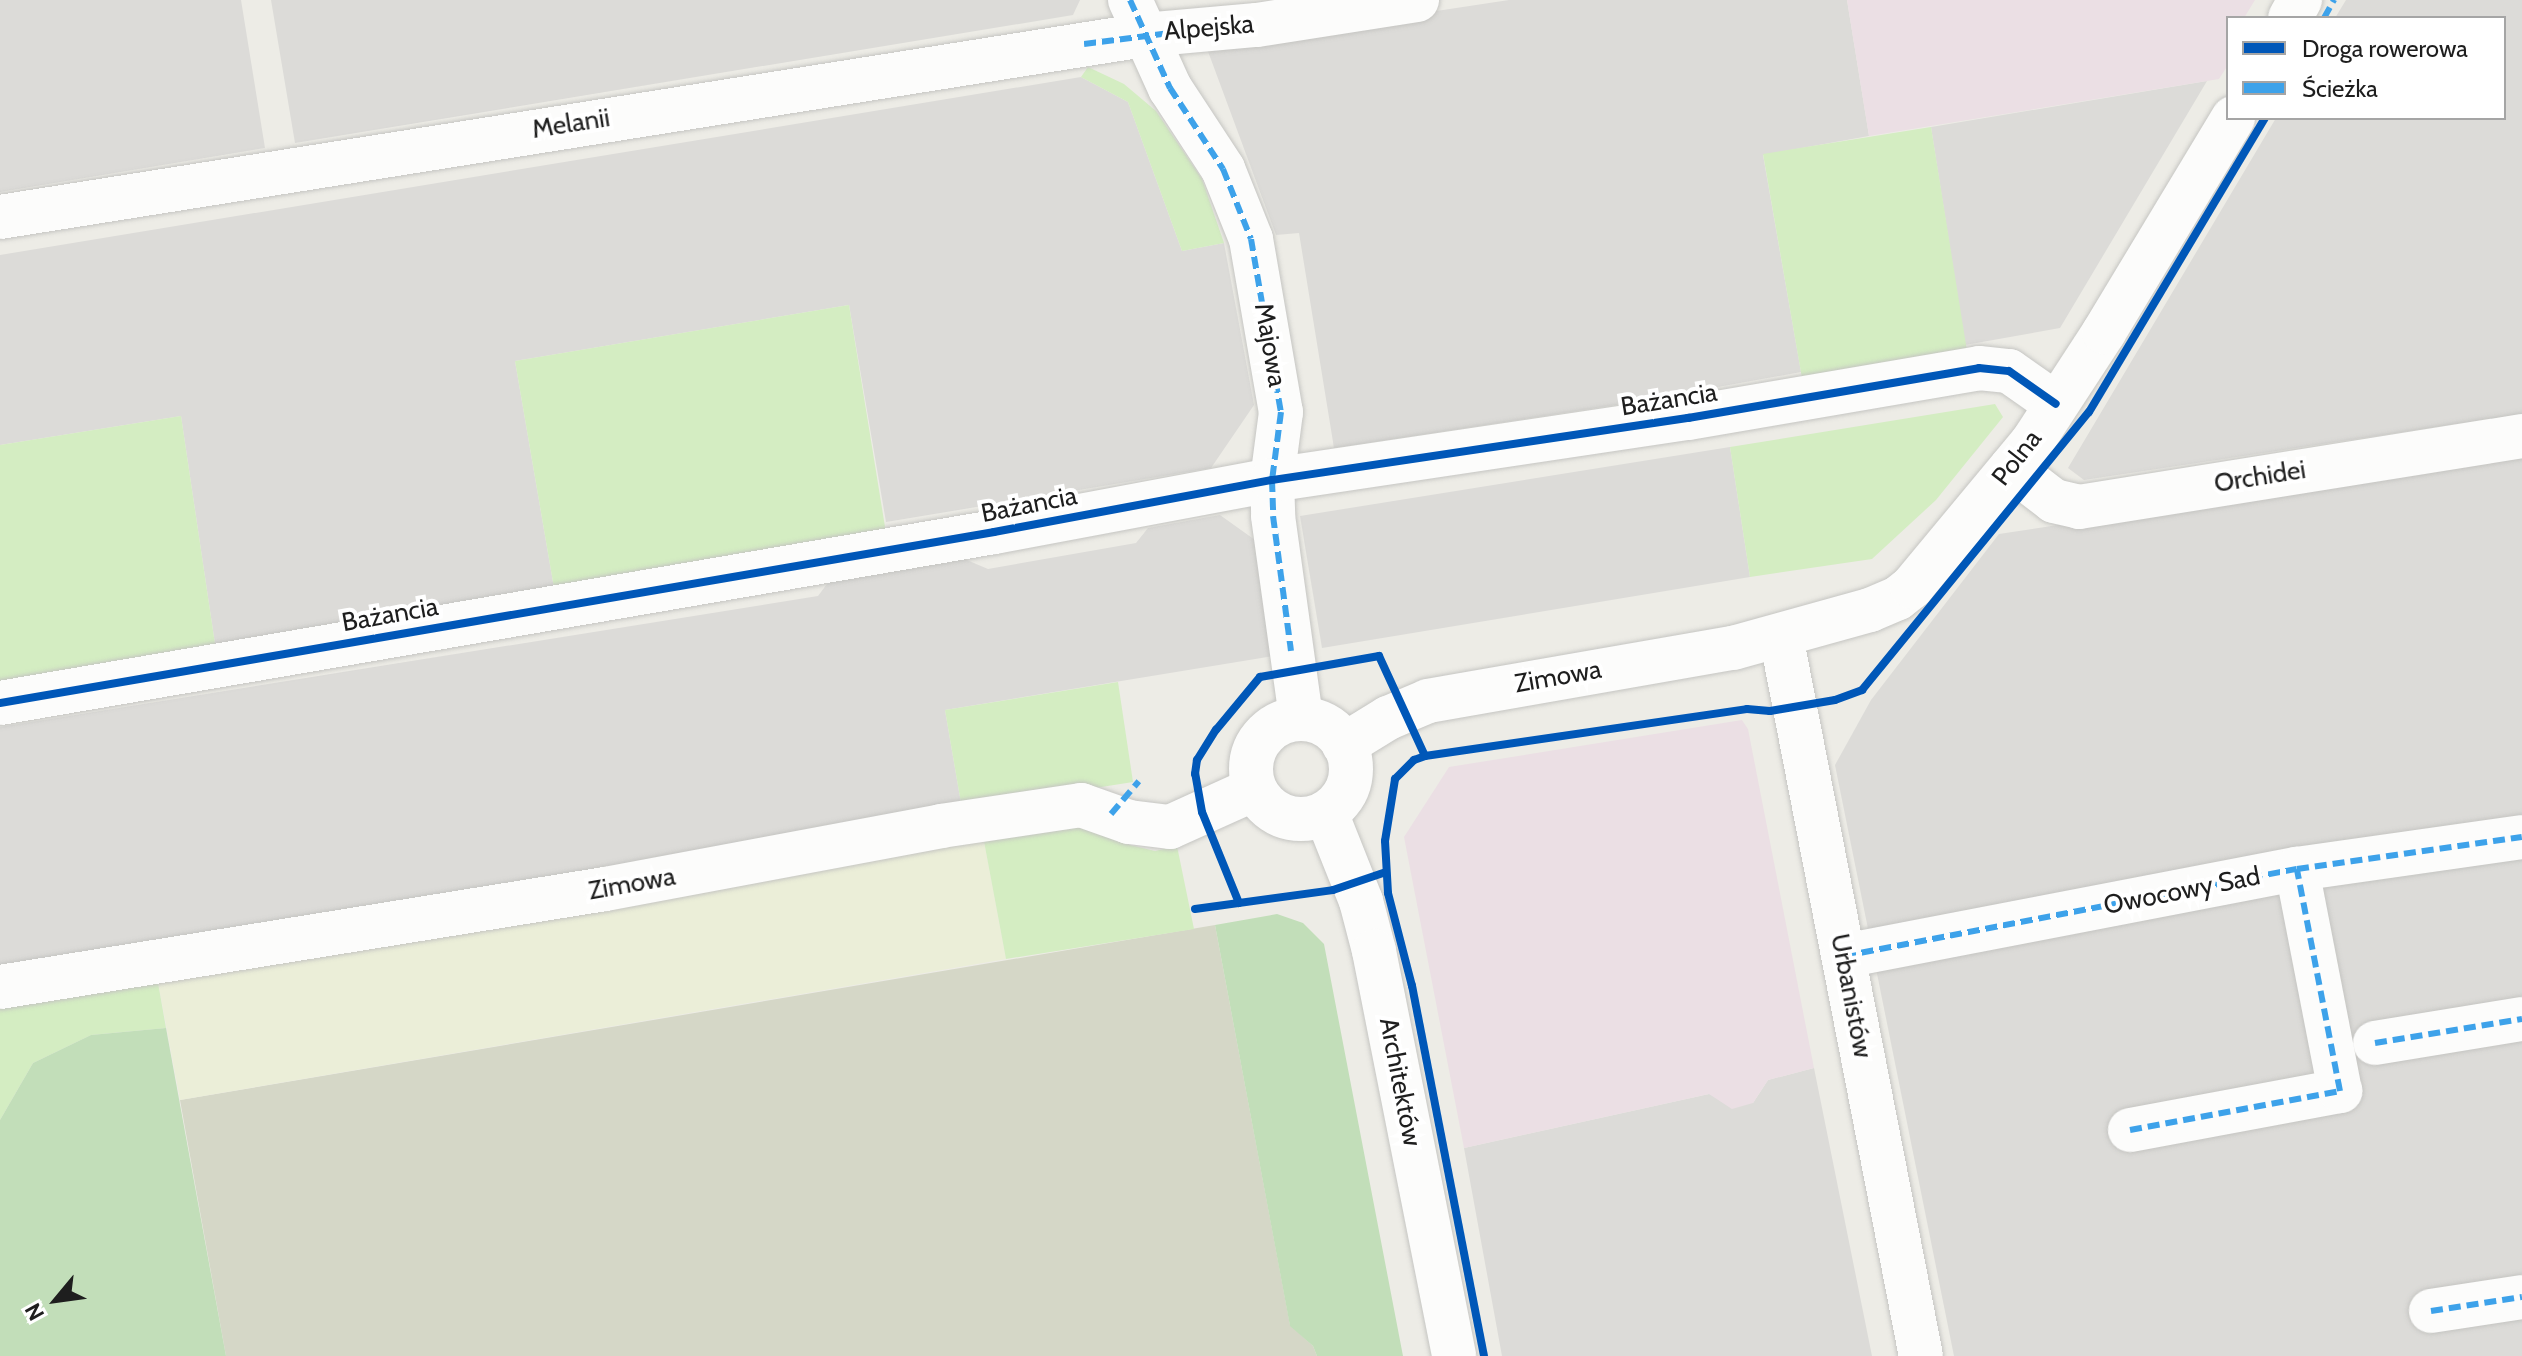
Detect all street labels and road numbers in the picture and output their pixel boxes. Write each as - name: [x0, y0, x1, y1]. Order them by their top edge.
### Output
- street label: Alpejska: [1163, 9, 1255, 47]
- street label: Melanii: [530, 102, 612, 146]
- street label: Majowa: [1247, 301, 1293, 389]
- street label: Bażancia: [1619, 377, 1719, 423]
- street label: Polna: [1986, 424, 2048, 492]
- street label: Orchidei: [2212, 454, 2308, 500]
- street label: Bażancia: [978, 480, 1080, 530]
- street label: Bażancia: [339, 591, 441, 639]
- street label: Zimowa: [1512, 654, 1604, 700]
- street label: Zimowa: [586, 861, 678, 907]
- street label: Owocowy Sad: [2101, 861, 2263, 921]
- street label: Urbanistów: [1824, 931, 1878, 1061]
- street label: Architektów: [1372, 1015, 1428, 1149]

